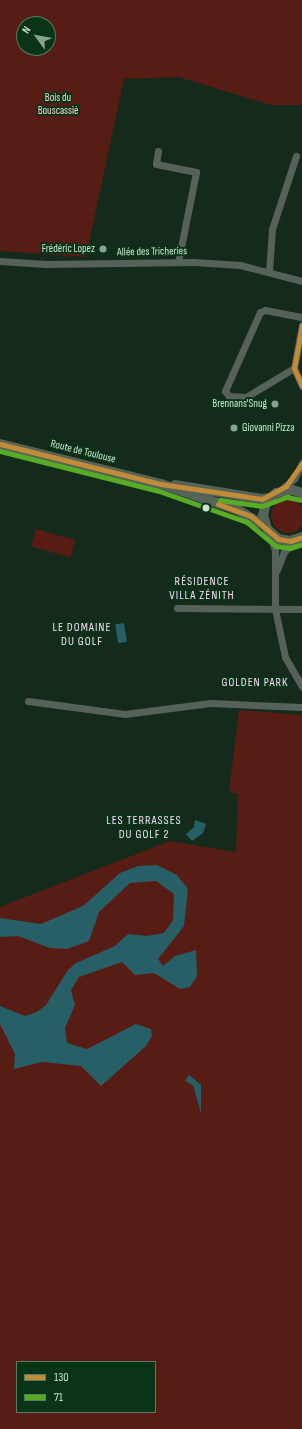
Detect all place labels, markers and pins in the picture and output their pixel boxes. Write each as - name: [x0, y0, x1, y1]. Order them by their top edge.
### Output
- place label: Frédéric Lopez: [42, 242, 95, 256]
- marker: Frédéric Lopez: [98, 244, 108, 254]
- place label: Brennans'Snug: [212, 397, 267, 411]
- marker: Brennans'Snug: [270, 399, 280, 409]
- place label: Giovanni Pizza: [242, 421, 294, 435]
- marker: Giovanni Pizza: [229, 423, 239, 433]
- unlabelled marker: [201, 503, 211, 513]

